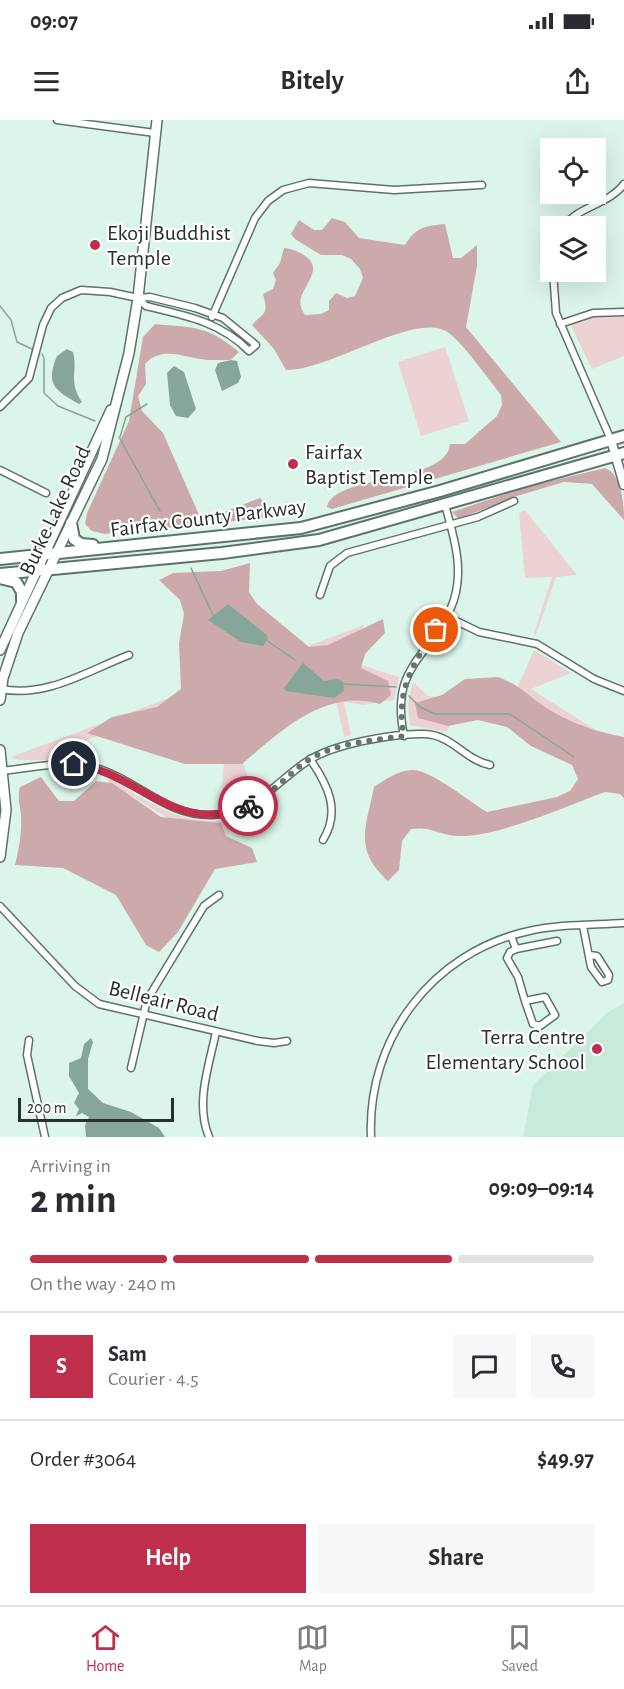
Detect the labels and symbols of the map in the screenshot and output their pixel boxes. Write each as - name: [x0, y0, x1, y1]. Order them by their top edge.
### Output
- place label: Ekoji Buddhist Temple: [107, 222, 231, 269]
- marker: Ekoji Buddhist Temple: [88, 238, 102, 252]
- place label: Fairfax Baptist Temple: [305, 441, 433, 488]
- street label: Burke Lake Road: [15, 442, 94, 578]
- marker: Fairfax Baptist Temple: [286, 457, 300, 471]
- street label: Fairfax County Parkway: [109, 495, 308, 541]
- pin: [410, 604, 461, 655]
- pin: [48, 738, 99, 789]
- courier: [218, 776, 278, 836]
- street label: Belleair Road: [106, 977, 221, 1025]
- place label: Terra Centre Elementary School: [425, 1026, 585, 1073]
- marker: Terra Centre Elementary School: [590, 1042, 604, 1056]
- scale bar: [18, 1095, 174, 1122]

